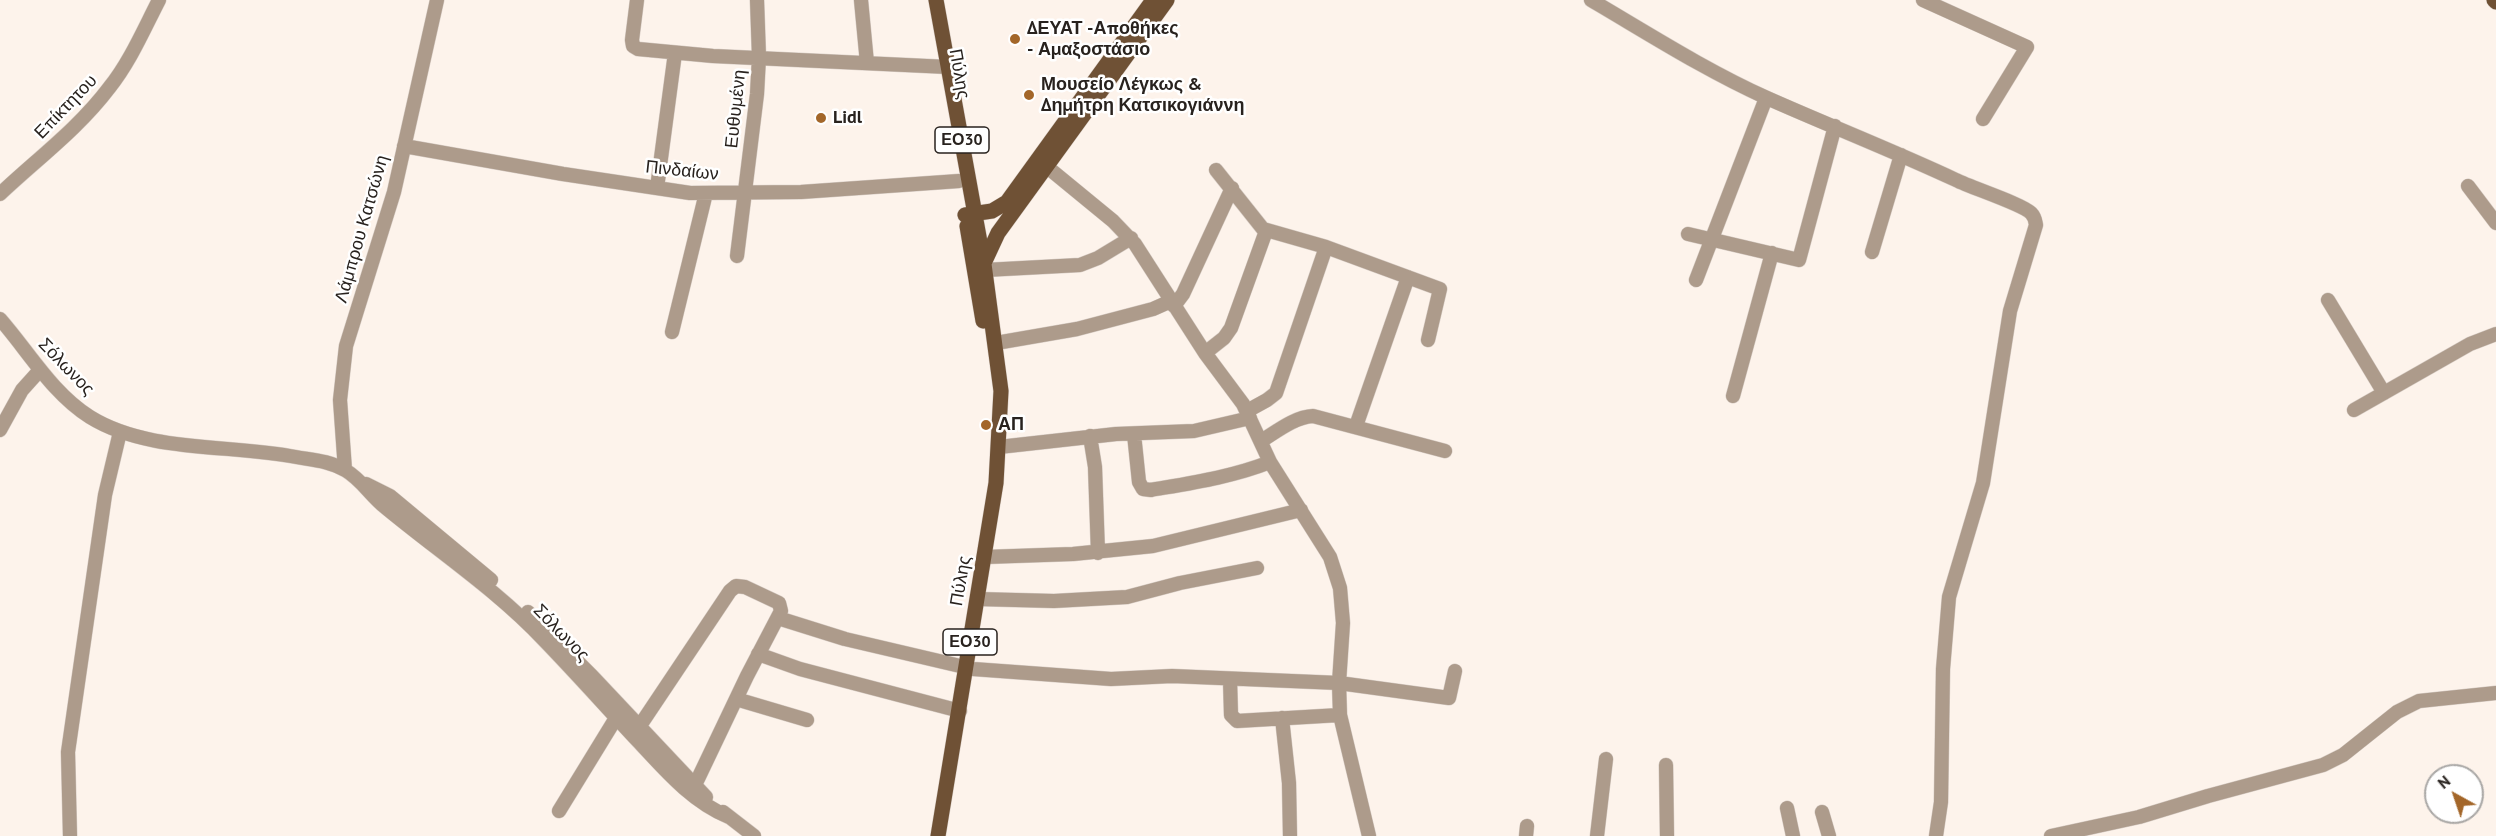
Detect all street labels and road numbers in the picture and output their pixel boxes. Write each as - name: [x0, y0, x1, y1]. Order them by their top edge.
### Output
- street label: Πύλης: [944, 47, 974, 101]
- street label: Ευθυμένη: [721, 69, 751, 149]
- street label: Επίκτητου: [30, 70, 102, 144]
- road number: ΕΟ30: [935, 127, 989, 153]
- street label: Λάμπρου Κατσώνη: [331, 153, 393, 305]
- street label: Πινδαίων: [644, 156, 720, 186]
- street label: Σόλωνος: [33, 334, 99, 400]
- street label: Πύλης: [946, 554, 976, 608]
- street label: Σόλωνος: [528, 600, 594, 666]
- road number: ΕΟ30: [943, 629, 997, 655]

